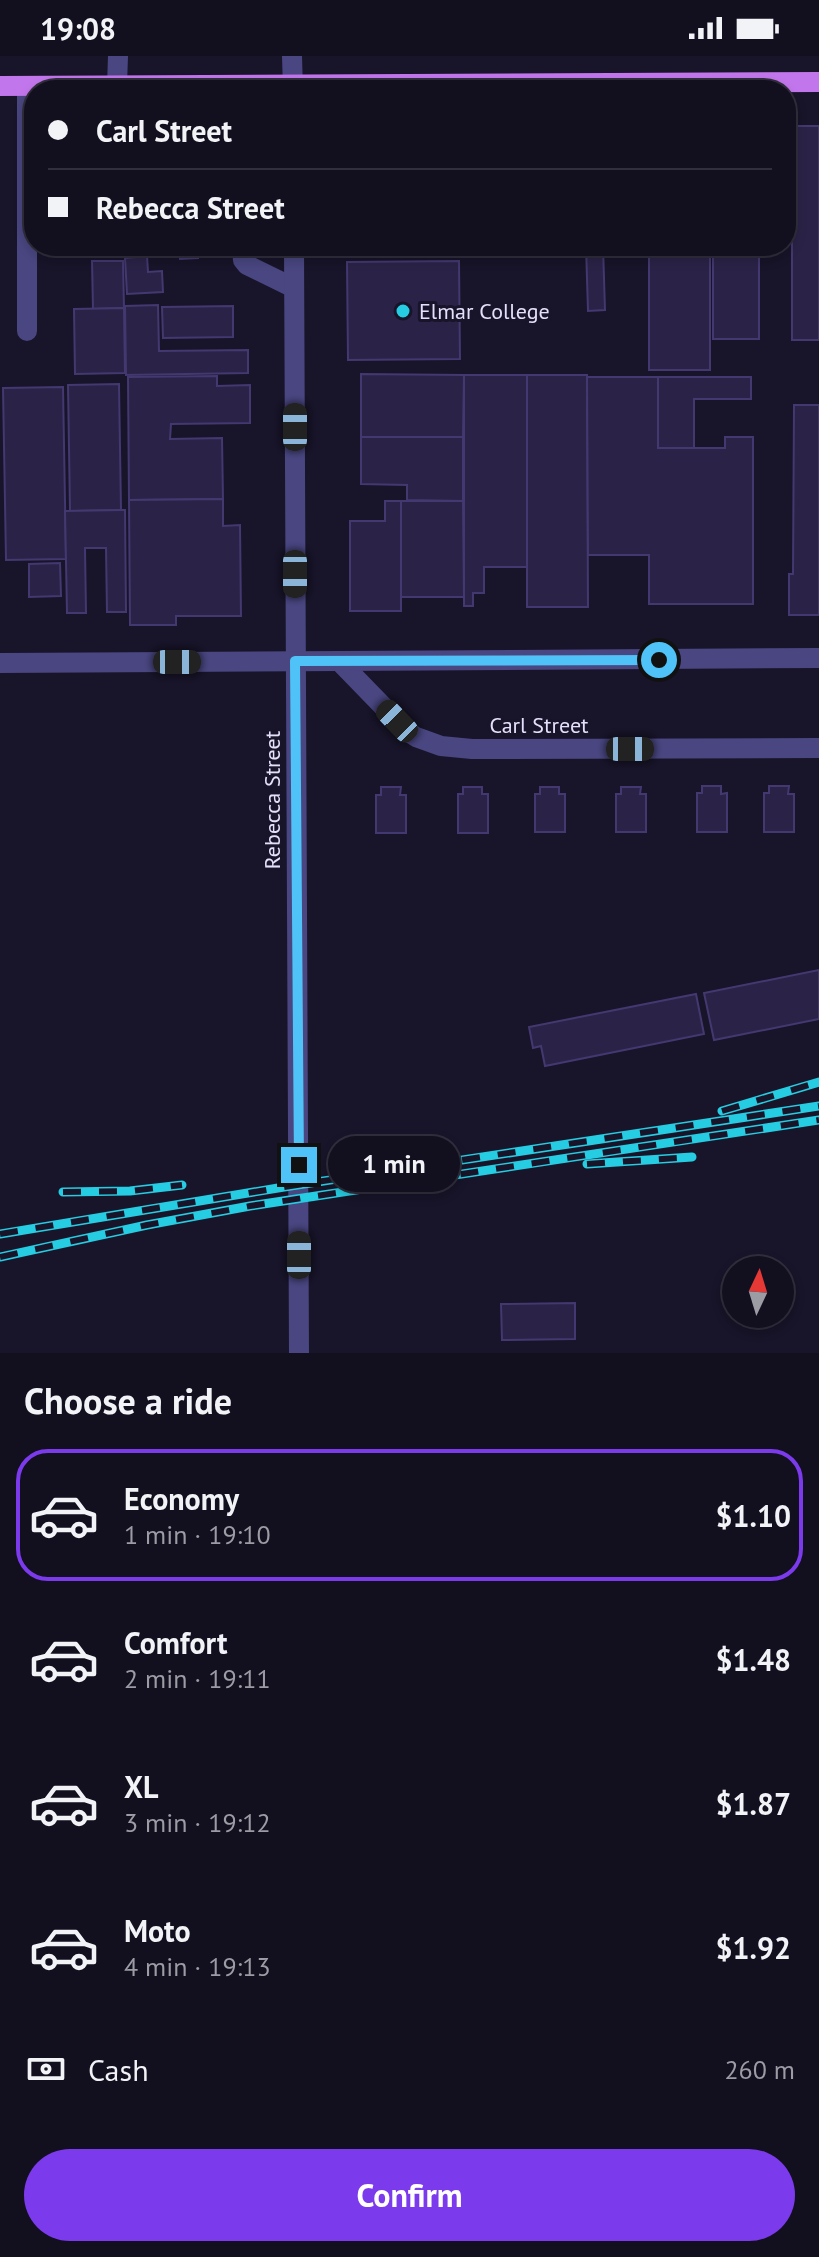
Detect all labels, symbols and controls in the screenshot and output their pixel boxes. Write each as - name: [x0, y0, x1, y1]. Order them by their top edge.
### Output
- text: 19:08: [40, 9, 116, 48]
- text: Carl Street: [96, 111, 232, 150]
- text: Rebecca Street: [96, 188, 285, 227]
- place label: Elmar College: [419, 297, 550, 325]
- marker: Elmar College: [394, 302, 412, 320]
- car: [283, 403, 307, 451]
- car: [283, 550, 307, 598]
- route start: [641, 642, 677, 678]
- car: [153, 650, 201, 674]
- car: [372, 695, 422, 747]
- street label: Carl Street: [489, 711, 589, 739]
- street label: Rebecca Street: [258, 730, 286, 869]
- car: [606, 737, 654, 761]
- callout: 1 min: [327, 1137, 459, 1193]
- route end: [281, 1147, 317, 1183]
- text: 1 min: [362, 1147, 426, 1180]
- car: [287, 1231, 311, 1279]
- north arrow: [722, 1256, 794, 1328]
- map controls: [722, 1256, 794, 1328]
- text: Choose a ride: [24, 1377, 232, 1424]
- icon: car: [28, 1479, 100, 1551]
- text: Economy: [124, 1479, 239, 1518]
- text: $1.10: [716, 1496, 791, 1535]
- text: 1 min · 19:10: [124, 1518, 271, 1551]
- icon: car: [28, 1623, 100, 1695]
- text: Comfort: [124, 1623, 227, 1662]
- text: $1.48: [716, 1640, 791, 1679]
- text: 2 min · 19:11: [124, 1662, 271, 1695]
- icon: car: [28, 1767, 100, 1839]
- text: XL: [124, 1767, 158, 1806]
- text: $1.87: [716, 1784, 791, 1823]
- text: 3 min · 19:12: [124, 1806, 271, 1839]
- icon: car: [28, 1911, 100, 1983]
- text: Moto: [124, 1911, 191, 1950]
- text: $1.92: [716, 1928, 791, 1967]
- text: 4 min · 19:13: [124, 1950, 271, 1983]
- icon: cash: [24, 2047, 68, 2091]
- text: Cash: [88, 2050, 149, 2089]
- text: 260 m: [724, 2053, 795, 2086]
- button: Confirm: [24, 2149, 795, 2241]

